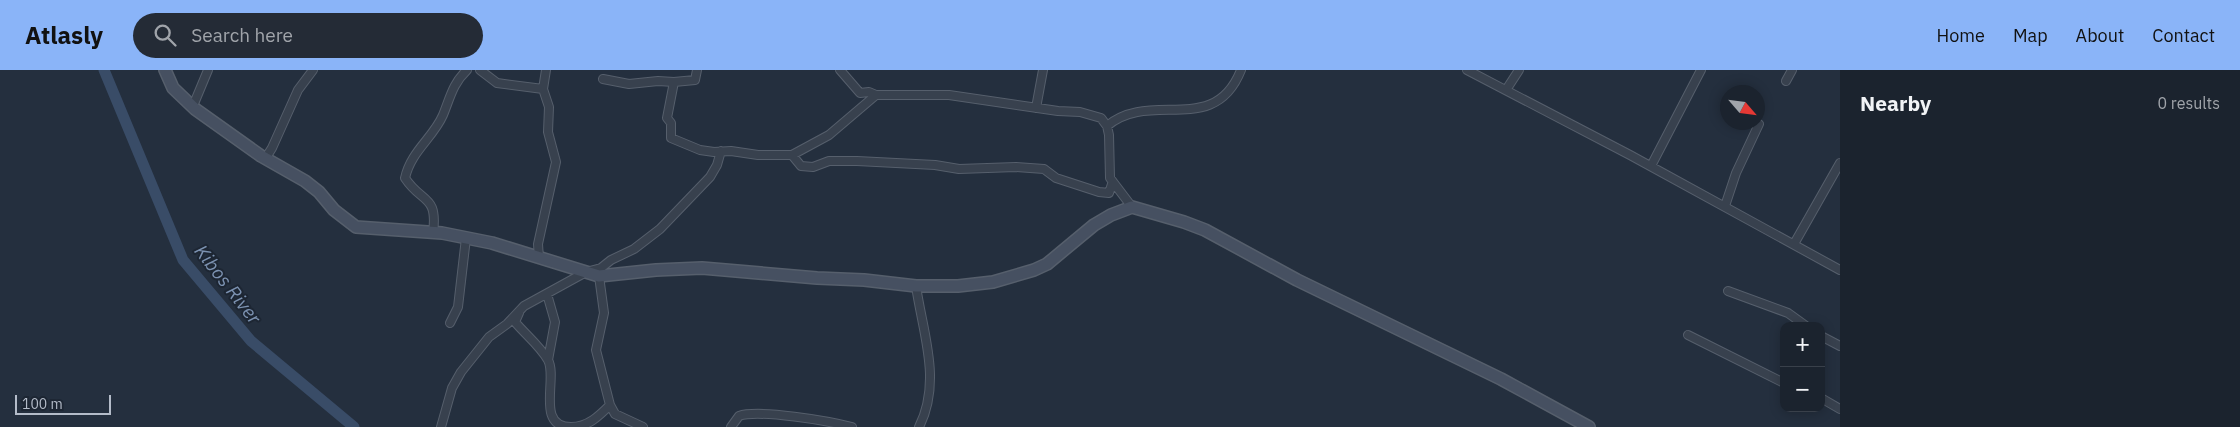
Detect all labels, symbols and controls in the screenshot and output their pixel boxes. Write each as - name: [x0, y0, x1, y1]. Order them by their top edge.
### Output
- search box: [133, 13, 483, 58]
- text: Atlasly: [25, 19, 103, 51]
- icon: search: [151, 21, 179, 49]
- text: Search here: [191, 23, 293, 47]
- text: Home: [1937, 24, 1985, 47]
- text: Map: [2013, 24, 2048, 47]
- text: About: [2076, 24, 2124, 47]
- text: Contact: [2152, 24, 2215, 47]
- north arrow: [1720, 85, 1765, 130]
- text: Nearby: [1860, 89, 1931, 117]
- text: 0 results: [2157, 93, 2220, 113]
- water label: Kibos River: [190, 240, 267, 329]
- map controls: [1780, 322, 1825, 412]
- button: +: [1780, 322, 1825, 367]
- button: −: [1780, 367, 1825, 412]
- scale bar: [15, 392, 111, 415]
- text: 100 m: [22, 395, 63, 413]

